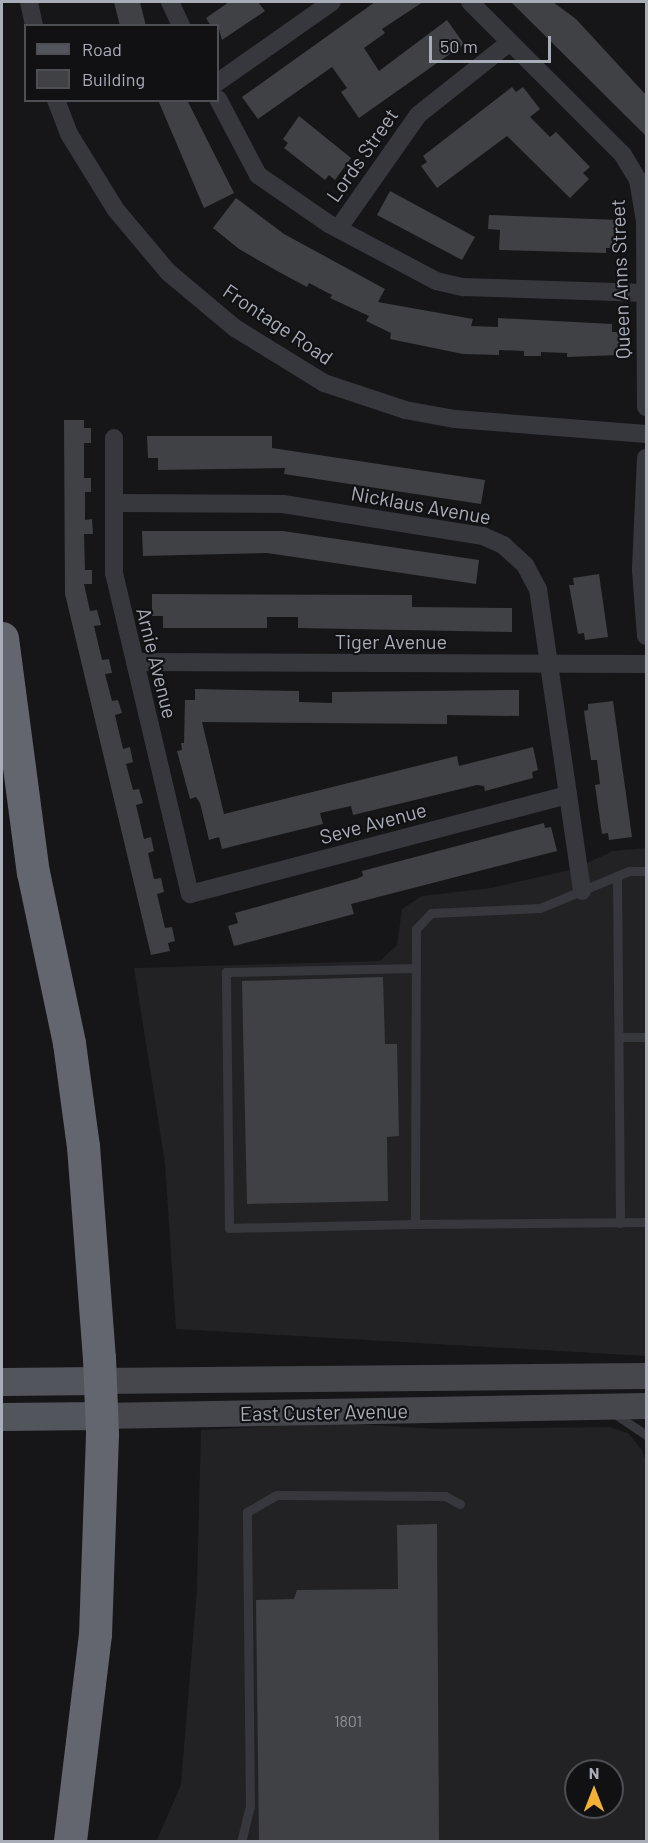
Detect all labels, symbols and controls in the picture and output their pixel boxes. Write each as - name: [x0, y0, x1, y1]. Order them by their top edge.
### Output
- legend: [24, 24, 219, 102]
- scale bar: [432, 24, 554, 62]
- text: 50 m: [440, 35, 478, 57]
- text: Road: [82, 38, 122, 60]
- text: Building: [82, 68, 145, 90]
- street label: Lords Street: [321, 104, 403, 206]
- street label: Queen Anns Street: [605, 199, 635, 359]
- street label: Frontage Road: [219, 279, 337, 369]
- street label: Nicklaus Avenue: [349, 481, 493, 529]
- street label: Arnie Avenue: [132, 605, 182, 721]
- street label: Tiger Avenue: [335, 629, 447, 653]
- street label: Seve Avenue: [317, 797, 429, 849]
- street label: East Custer Avenue: [240, 1399, 408, 1425]
- house number: 1801: [334, 1711, 362, 1731]
- north arrow: [564, 1759, 624, 1819]
- text: N: [589, 1763, 599, 1782]

